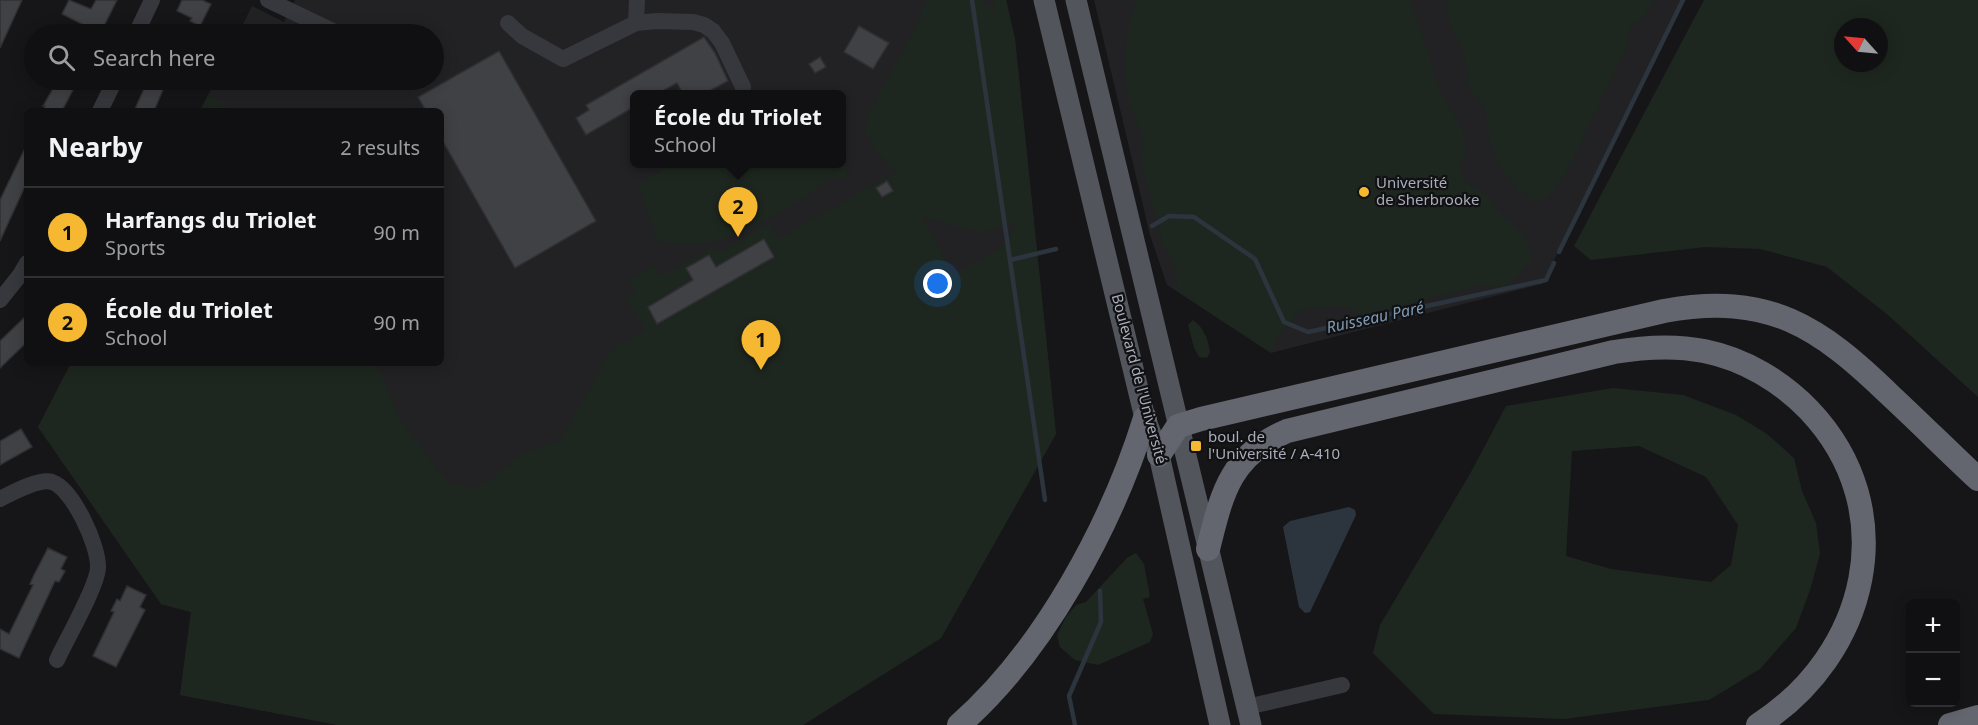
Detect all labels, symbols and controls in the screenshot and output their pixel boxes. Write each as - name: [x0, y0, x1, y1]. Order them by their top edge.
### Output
- north arrow: [1834, 18, 1888, 72]
- search box: [24, 24, 444, 90]
- icon: search: [45, 41, 78, 74]
- text: Search here: [93, 42, 215, 72]
- popup: [630, 90, 846, 168]
- text: École du Triolet: [654, 101, 822, 131]
- text: Nearby: [48, 129, 143, 165]
- text: School: [654, 131, 716, 158]
- text: 2 results: [340, 134, 420, 161]
- place label: Université de Sherbrooke: [1376, 172, 1480, 209]
- marker: Université de Sherbrooke: [1357, 185, 1371, 199]
- pin: 2: [718, 188, 758, 237]
- text: Harfangs du Triolet: [105, 204, 316, 234]
- text: 1: [62, 219, 73, 246]
- text: 90 m: [373, 219, 420, 246]
- text: Sports: [105, 234, 165, 261]
- your location: [923, 269, 952, 298]
- street label: Boulevard de l'Université: [1108, 291, 1172, 466]
- text: École du Triolet: [105, 294, 273, 324]
- water label: Ruisseau Paré: [1324, 296, 1426, 338]
- text: 2: [62, 309, 73, 336]
- text: 90 m: [373, 309, 420, 336]
- pin: 1: [742, 320, 780, 370]
- text: School: [105, 324, 167, 351]
- place label: boul. de l'Université / A-410: [1208, 426, 1340, 463]
- marker: boul. de l'Université / A-410: [1189, 439, 1203, 453]
- map controls: [1906, 599, 1960, 707]
- button: +: [1906, 599, 1960, 653]
- button: −: [1906, 653, 1960, 707]

